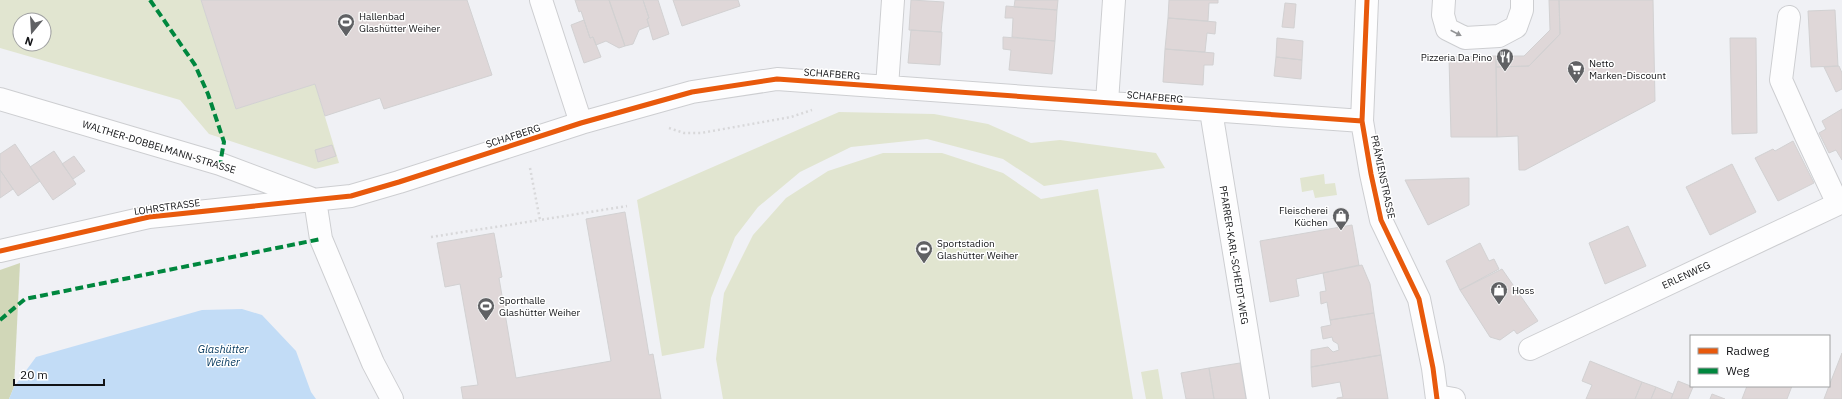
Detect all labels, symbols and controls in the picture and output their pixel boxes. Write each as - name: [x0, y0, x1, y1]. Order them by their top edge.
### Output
- place label: Hallenbad Glashütter Weiher: [359, 10, 441, 35]
- north arrow: [12, 12, 52, 52]
- sports icon: Hallenbad Glashütter Weiher: [336, 12, 356, 37]
- one-way arrow: [1450, 30, 1461, 36]
- text: N: [23, 34, 35, 49]
- restaurant icon: Pizzeria Da Pino: [1495, 47, 1515, 72]
- place label: Pizzeria Da Pino: [1421, 51, 1492, 64]
- place label: Netto Marken-Discount: [1589, 57, 1666, 82]
- supermarket icon: Netto Marken-Discount: [1566, 59, 1586, 84]
- street label: SCHAFBERG: [803, 66, 861, 82]
- street label: SCHAFBERG: [1126, 88, 1184, 106]
- street label: WALTHER-DOBBELMANN-STRASSE: [81, 117, 238, 177]
- street label: SCHAFBERG: [484, 121, 542, 151]
- street label: PRÄMIENSTRASSE: [1368, 134, 1398, 220]
- street label: PFARRER-KARL-SCHEIDT-WEG: [1217, 185, 1251, 325]
- street label: LOHRSTRASSE: [133, 196, 201, 218]
- place label: Fleischerei Küchen: [1279, 204, 1328, 229]
- shop icon: Fleischerei Küchen: [1331, 206, 1351, 231]
- place label: Sportstadion Glashütter Weiher: [937, 237, 1019, 262]
- sports icon: Sportstadion Glashütter Weiher: [914, 239, 934, 264]
- street label: ERLENWEG: [1660, 258, 1712, 292]
- shop icon: Hoss: [1489, 280, 1509, 305]
- place label: Hoss: [1512, 284, 1534, 297]
- place label: Sporthalle Glashütter Weiher: [499, 294, 581, 319]
- sports icon: Sporthalle Glashütter Weiher: [476, 296, 496, 321]
- legend: [1690, 335, 1830, 387]
- water label: Glashütter Weiher: [198, 342, 249, 369]
- text: Radweg: [1726, 343, 1770, 358]
- scale bar: [14, 361, 104, 387]
- text: Weg: [1726, 363, 1750, 378]
- text: 20 m: [20, 367, 48, 382]

